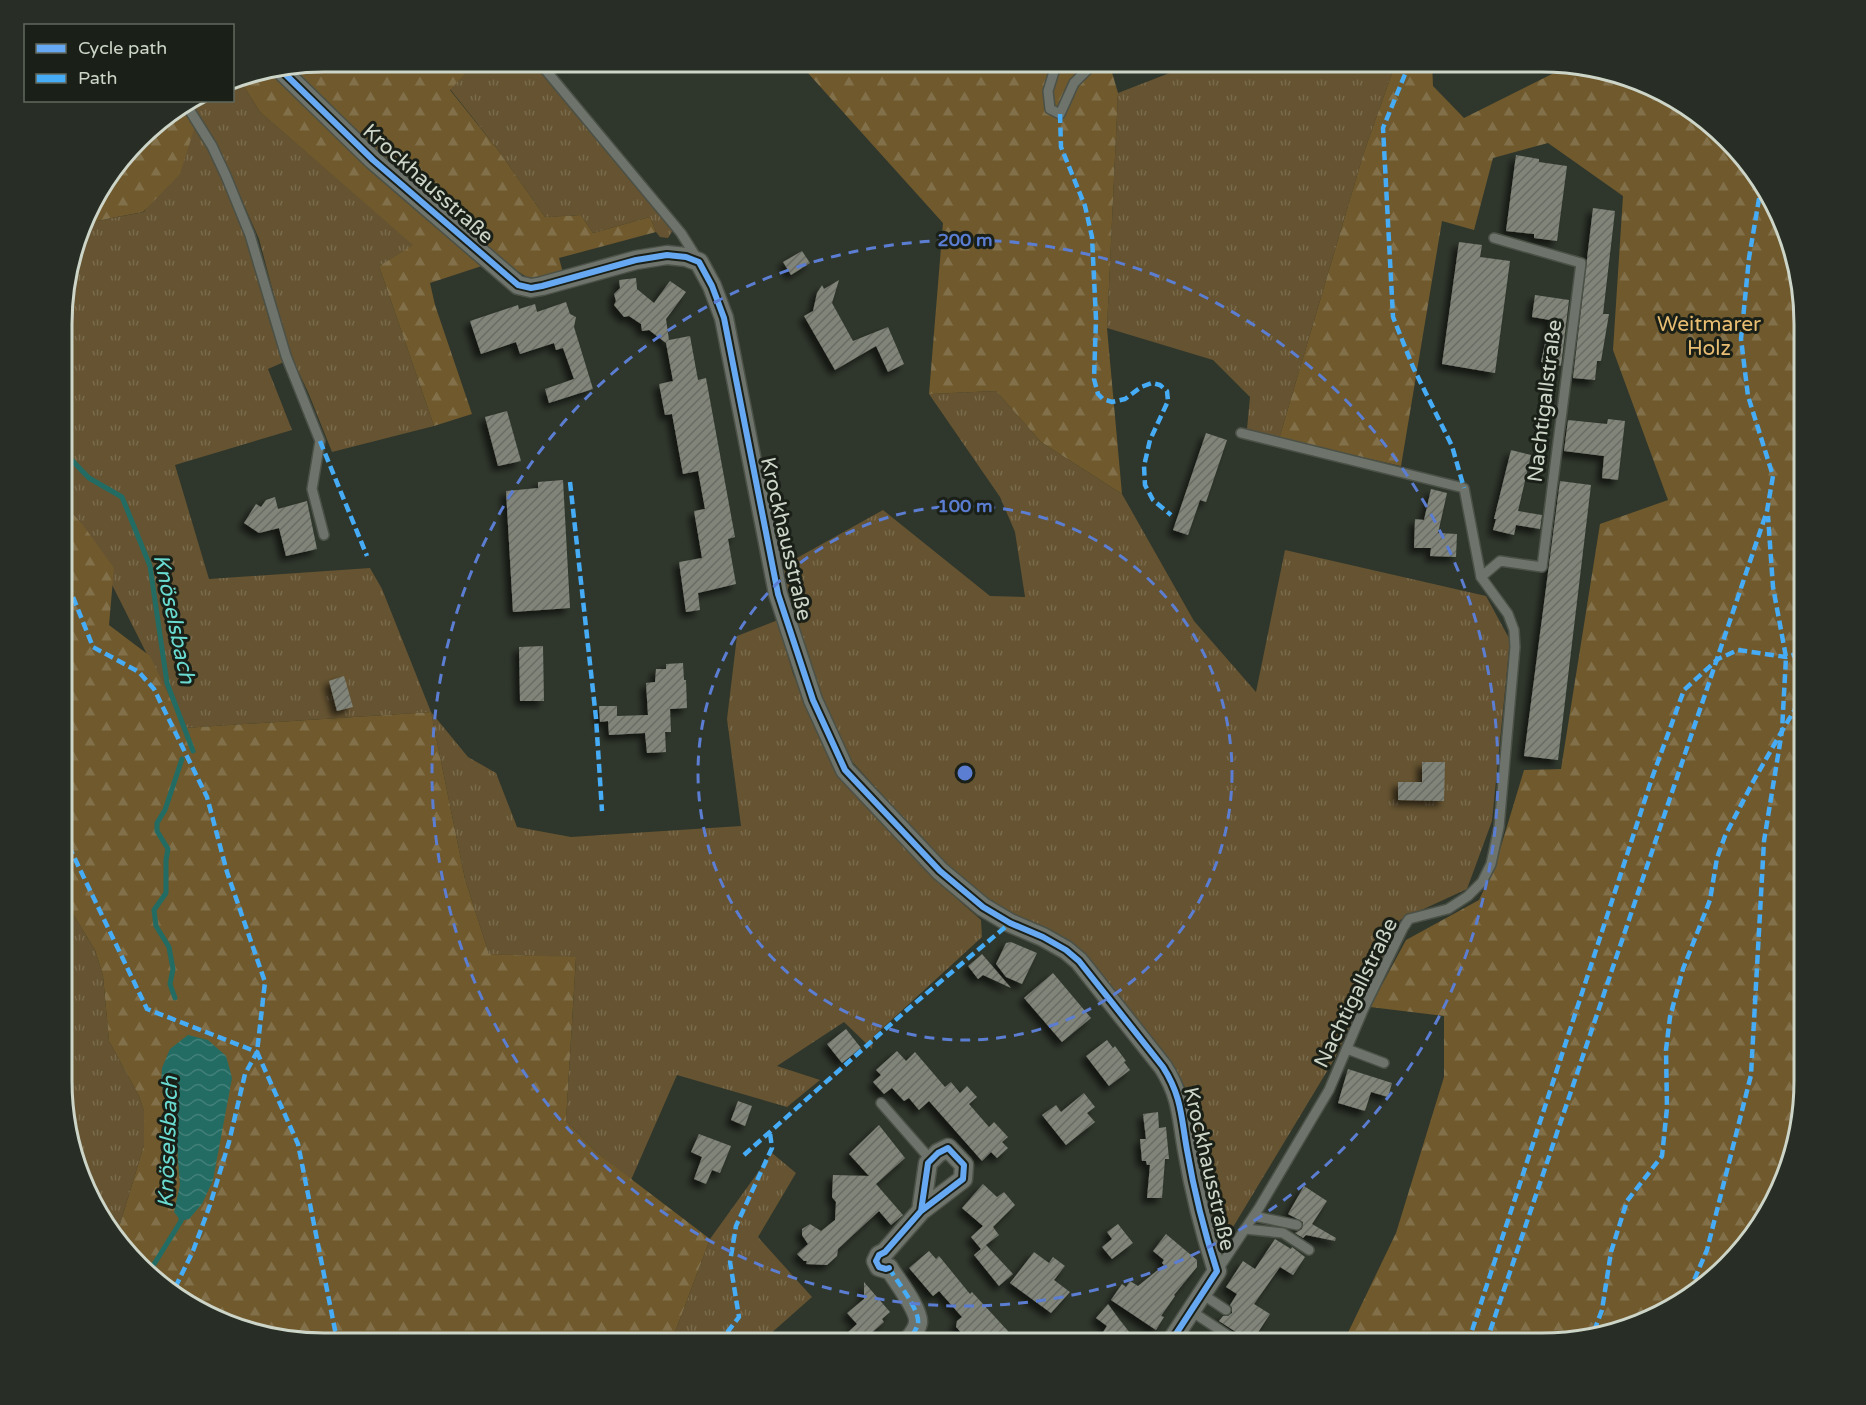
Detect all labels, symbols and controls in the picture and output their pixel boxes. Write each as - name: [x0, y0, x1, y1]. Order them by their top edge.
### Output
- legend: [24, 24, 234, 102]
- text: Cycle path: [78, 37, 167, 59]
- text: Path: [78, 67, 117, 89]
- street label: Krockhausstraße: [358, 119, 499, 249]
- text: 200 m: [937, 229, 993, 251]
- park label: Weitmarer Holz: [1657, 312, 1761, 361]
- street label: Nachtigallstraße: [1523, 318, 1567, 484]
- street label: Krockhausstraße: [755, 455, 817, 623]
- text: 100 m: [937, 495, 993, 517]
- water label: Knöselsbach: [148, 552, 201, 687]
- centre of rings: [955, 763, 975, 783]
- street label: Nachtigallstraße: [1309, 914, 1403, 1072]
- water label: Knöselsbach: [153, 1075, 183, 1208]
- street label: Krockhausstraße: [1178, 1085, 1240, 1253]

